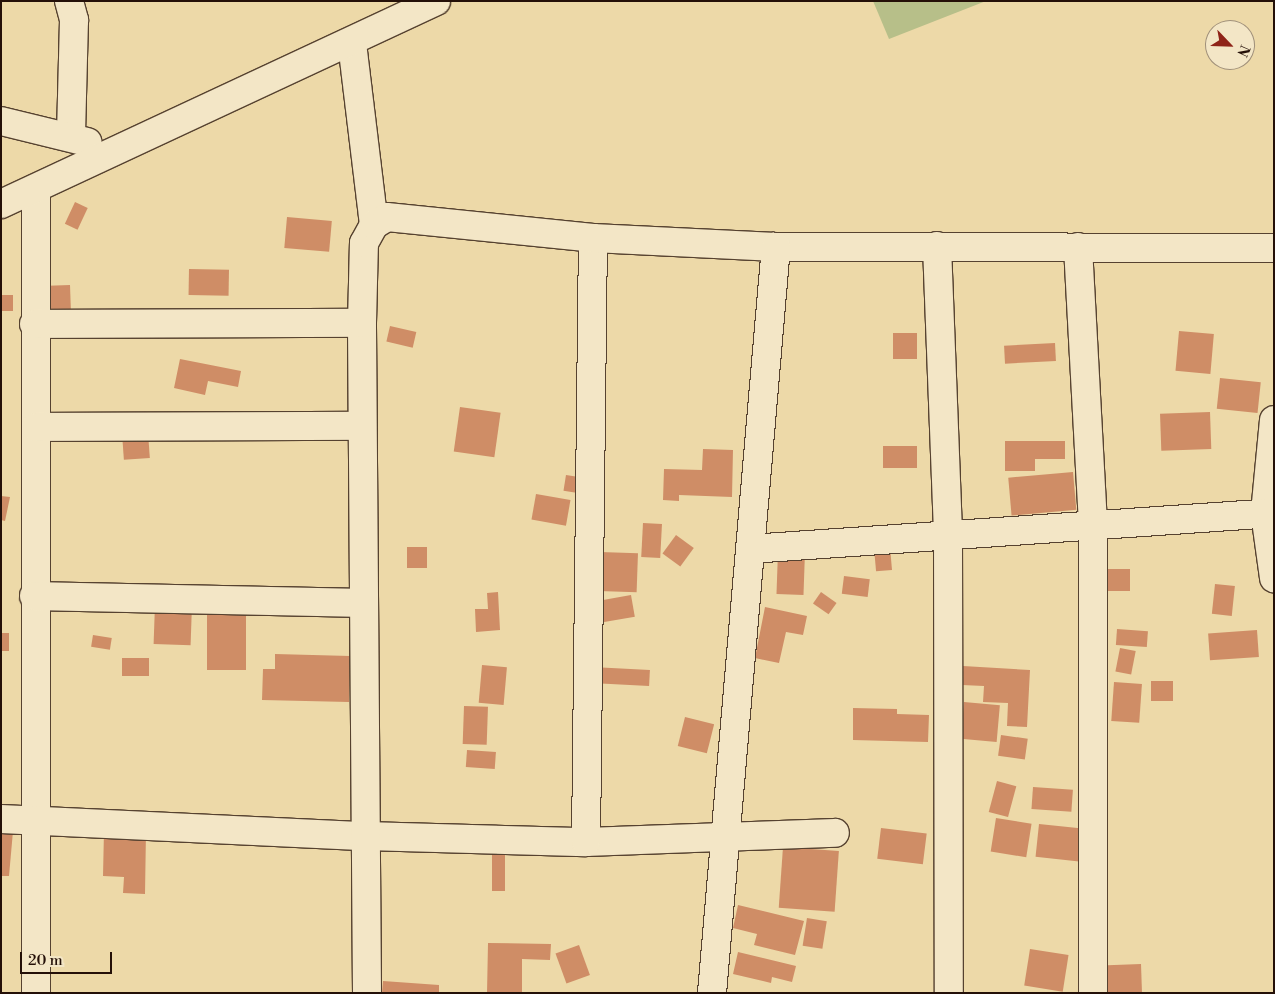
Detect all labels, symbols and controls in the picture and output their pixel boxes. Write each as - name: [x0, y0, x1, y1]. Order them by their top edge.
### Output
- north arrow: [1205, 20, 1255, 70]
- text: N: [1232, 42, 1253, 59]
- scale bar: [22, 942, 115, 974]
- text: 20 m: [28, 951, 63, 970]

